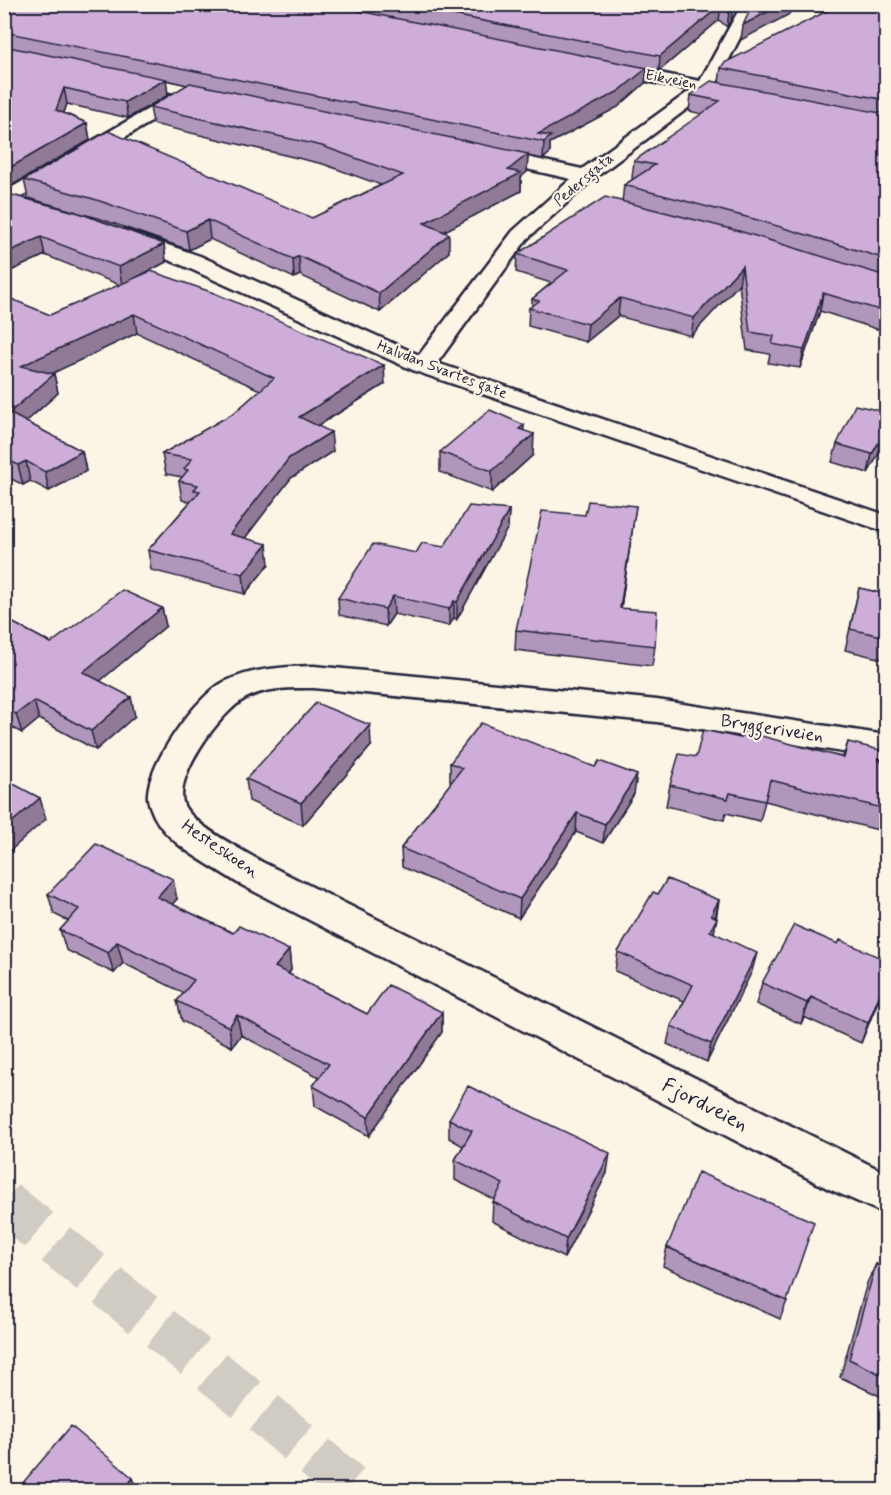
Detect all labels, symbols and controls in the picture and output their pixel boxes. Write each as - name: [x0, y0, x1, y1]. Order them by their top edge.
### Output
- street label: Eikveien: [643, 65, 699, 95]
- street label: Pedersgata: [550, 149, 619, 212]
- street label: Halvdan Svartes gate: [374, 336, 510, 405]
- street label: Bryggeriveien: [719, 709, 825, 751]
- street label: Hesteskoen: [176, 814, 264, 884]
- street label: Fjordveien: [657, 1071, 753, 1139]

